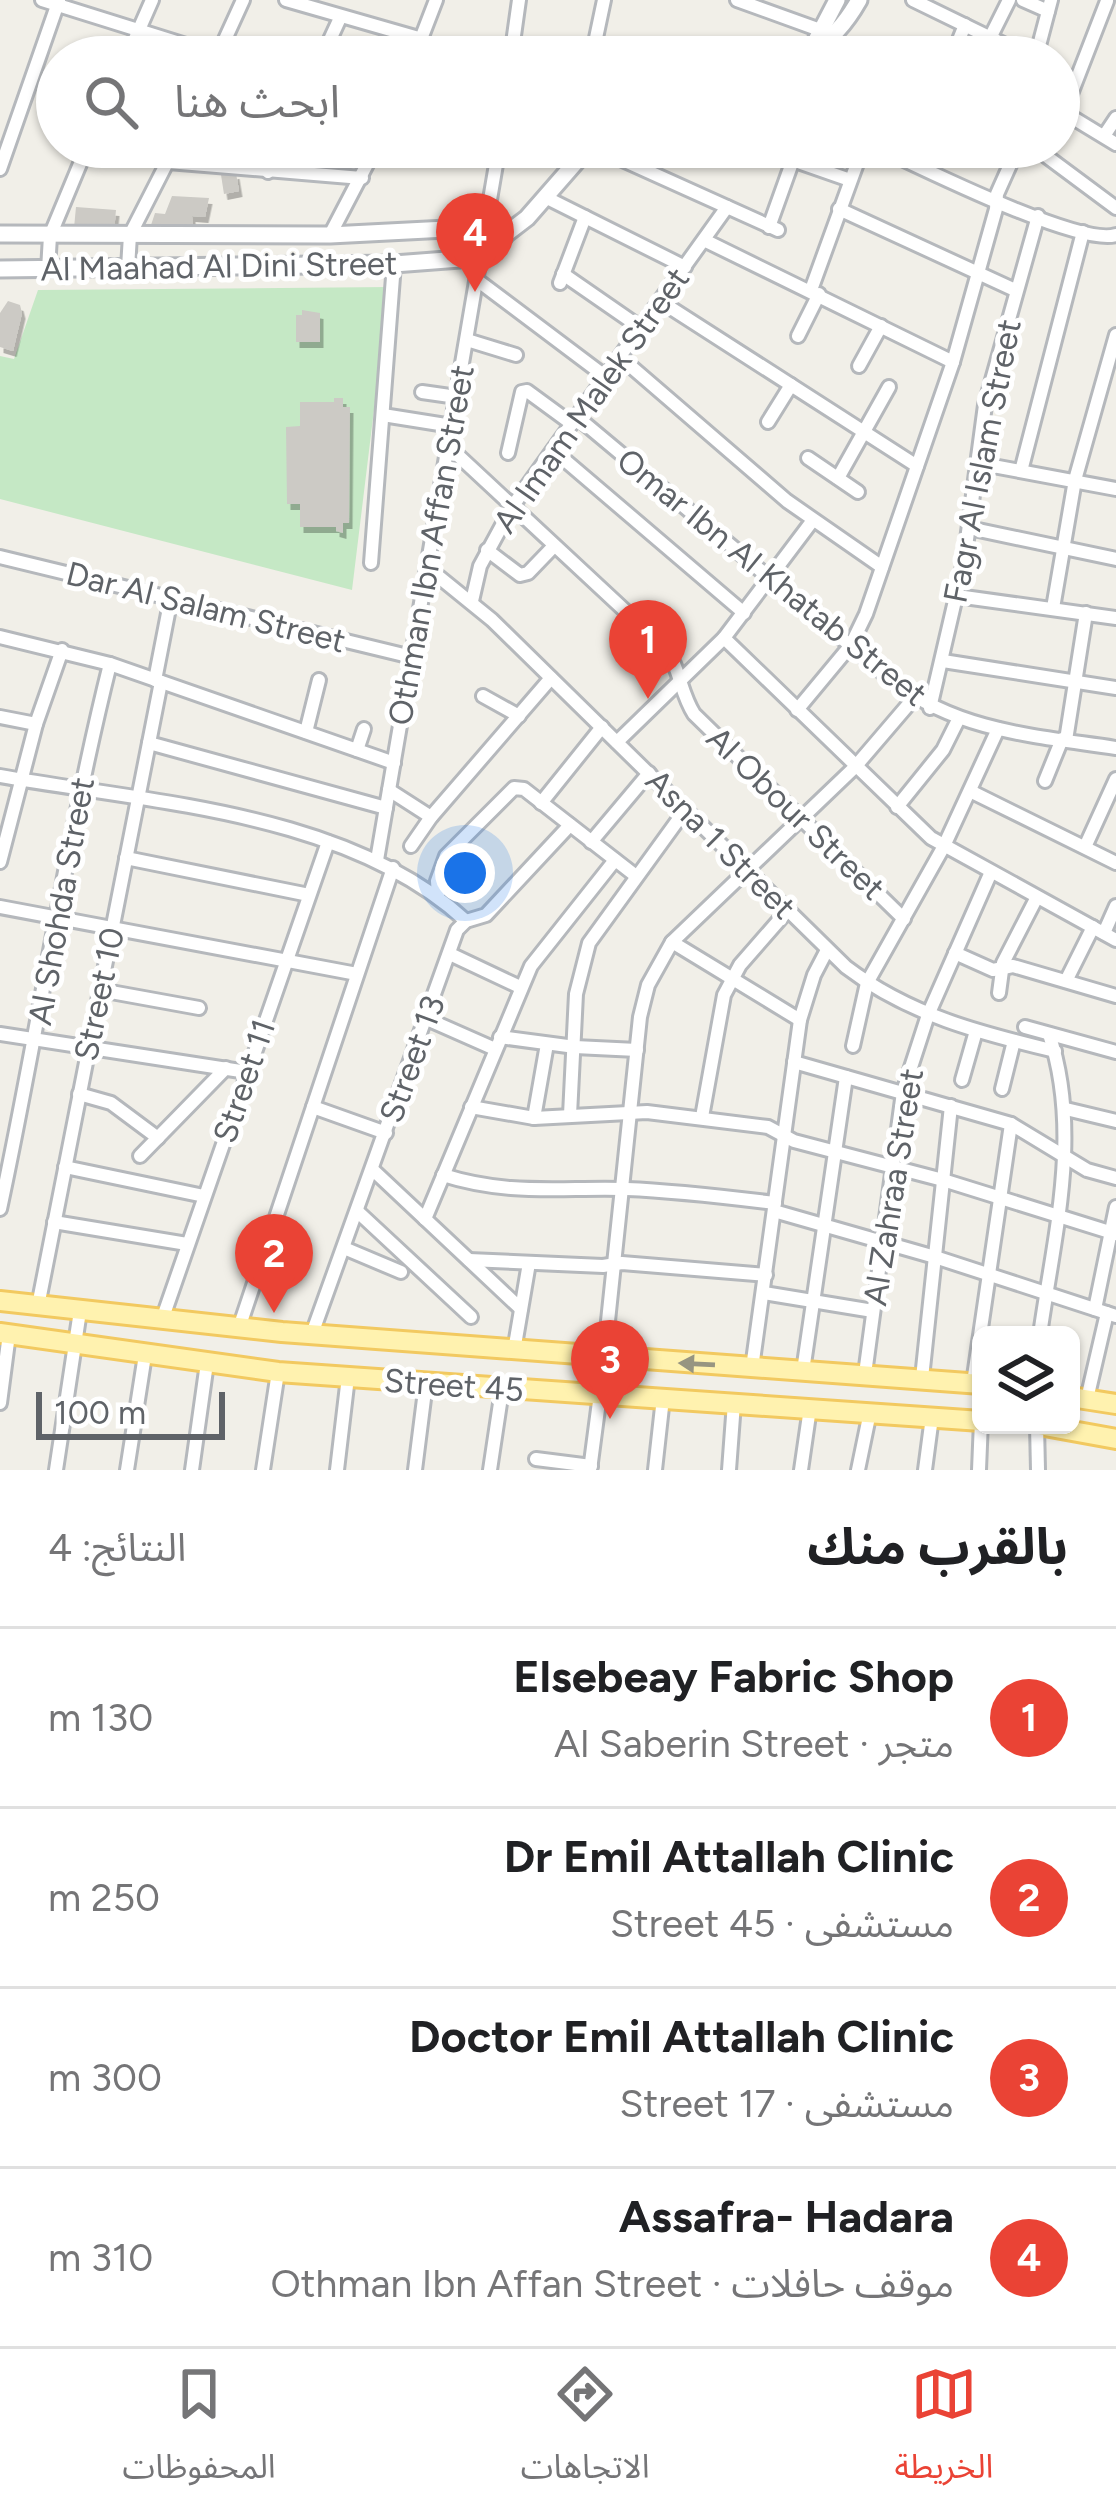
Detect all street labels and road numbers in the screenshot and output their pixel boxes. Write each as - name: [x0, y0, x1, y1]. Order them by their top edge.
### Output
- street label: Al Maahad Al Dini Street: [40, 243, 398, 289]
- street label: Al Imam Malek Street: [485, 260, 697, 540]
- street label: Fagr Al Islam Street: [935, 316, 1029, 606]
- street label: Othman Ibn Affan Street: [380, 362, 482, 728]
- street label: Omar Ibn Al Khatab Street: [609, 440, 935, 714]
- street label: Dar Al Salam Street: [62, 553, 350, 661]
- street label: Al Obour Street: [699, 718, 893, 908]
- street label: Asna 1 Street: [638, 761, 804, 927]
- street label: Al Shohda Street: [20, 774, 102, 1028]
- street label: Street 10: [66, 924, 132, 1064]
- street label: Street 13: [371, 990, 453, 1128]
- street label: Street 11: [205, 1014, 283, 1148]
- street label: Al Zahraa Street: [855, 1066, 931, 1308]
- street label: Street 45: [383, 1361, 525, 1409]

